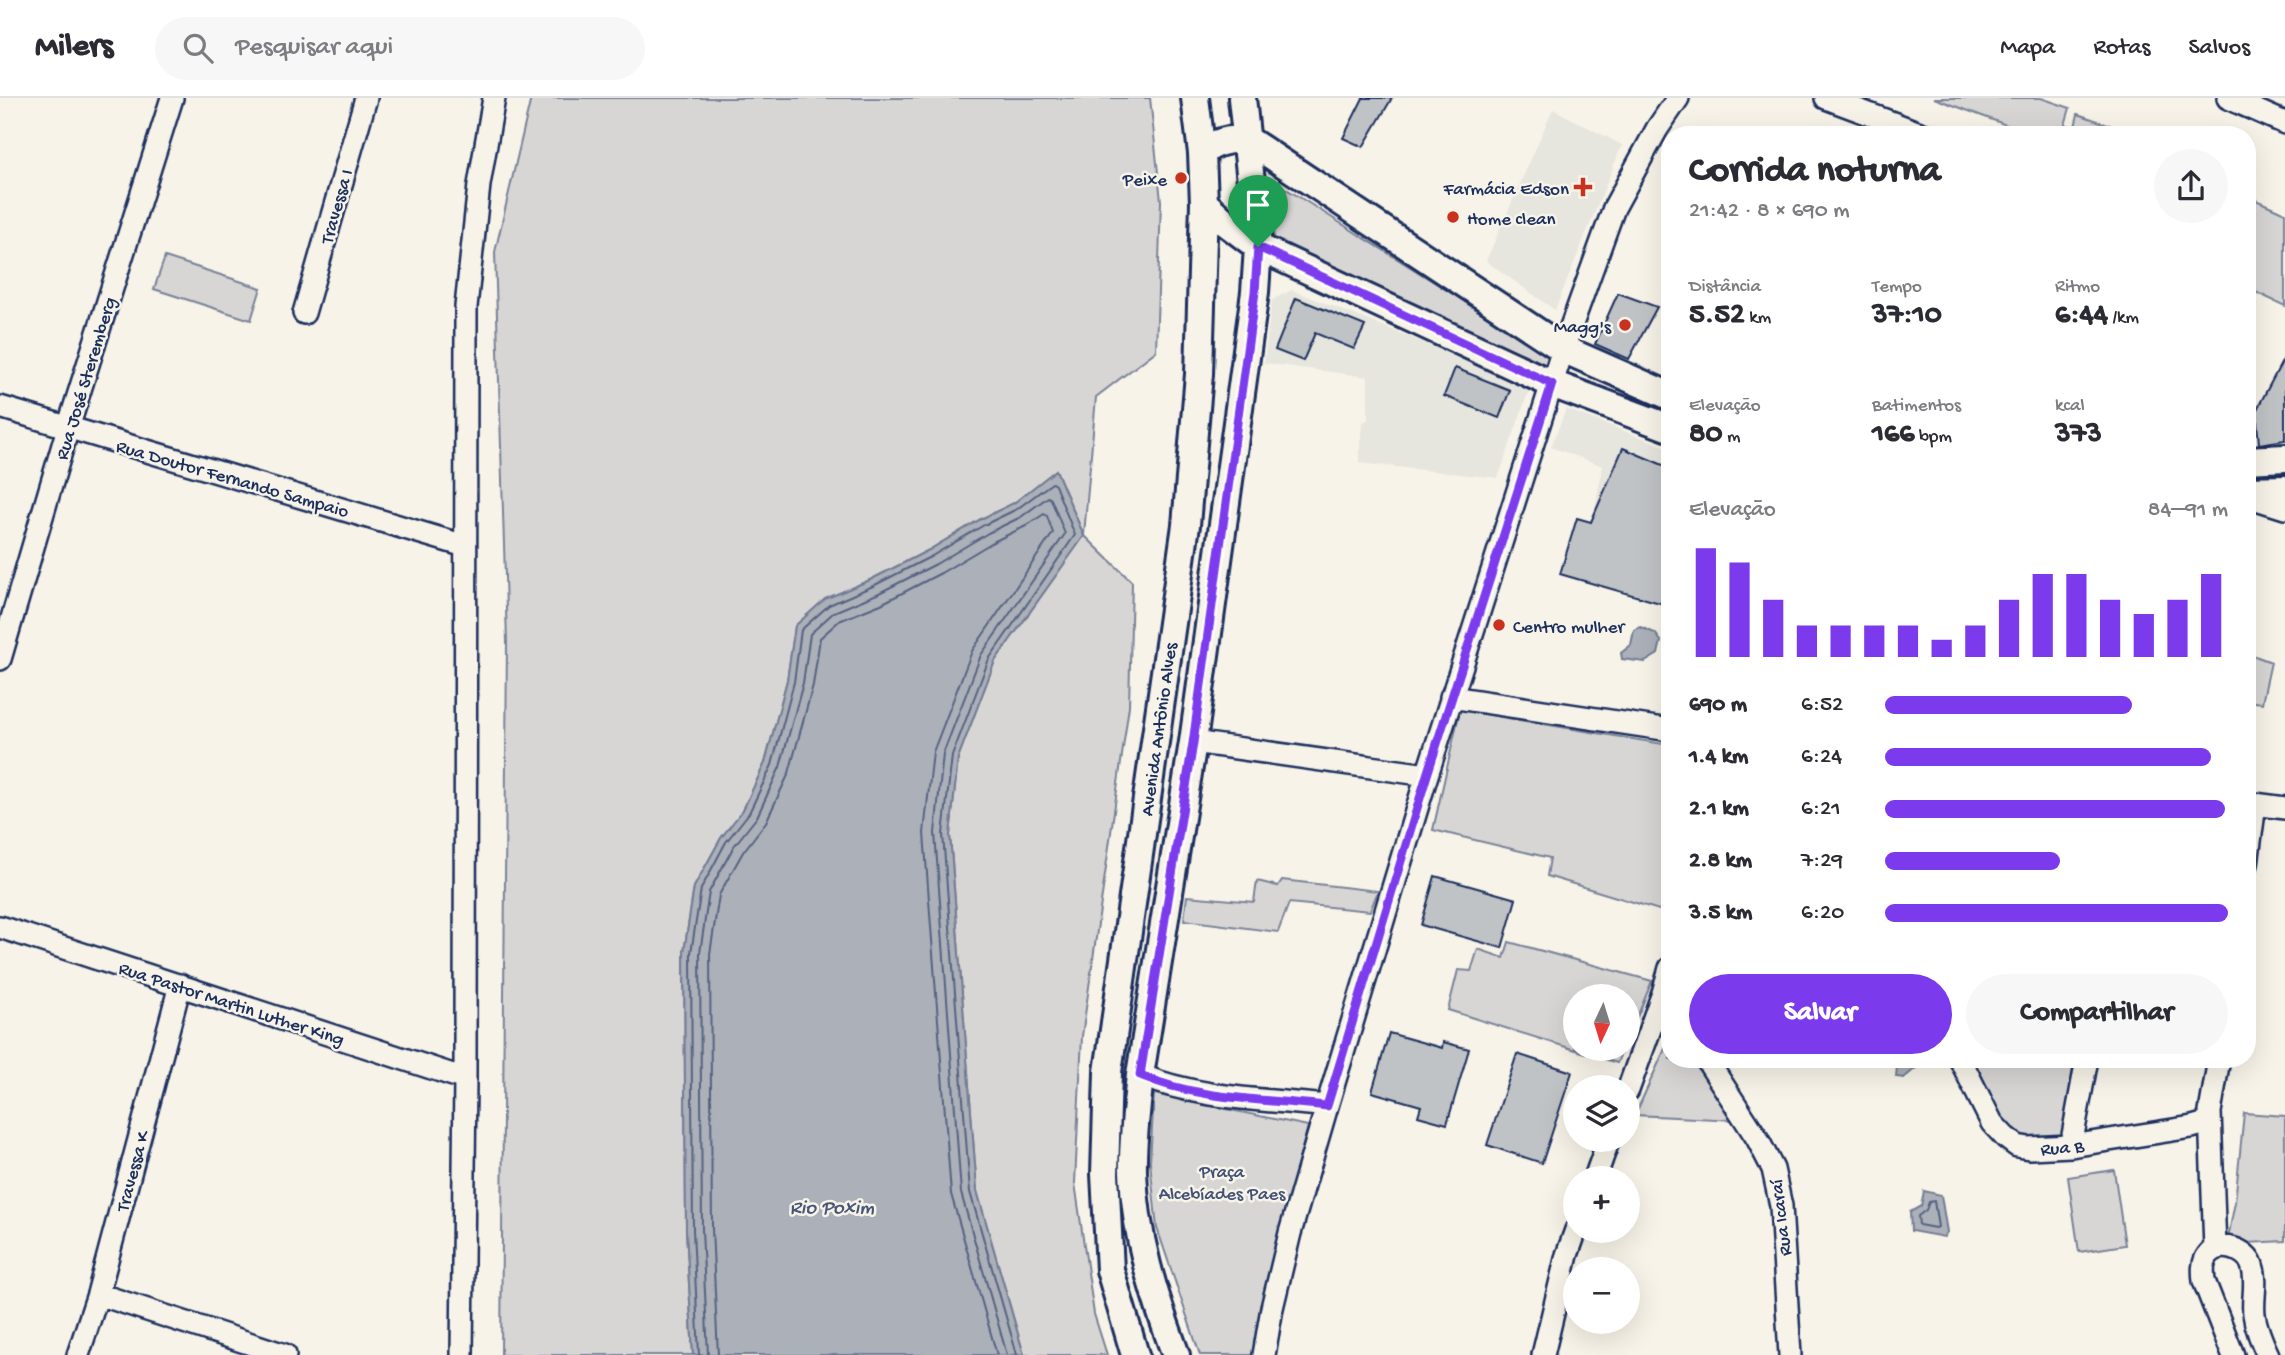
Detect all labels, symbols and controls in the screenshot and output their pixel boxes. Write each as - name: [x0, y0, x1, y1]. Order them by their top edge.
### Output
- search box: [155, 17, 645, 80]
- text: Milers: [35, 29, 113, 67]
- icon: search: [179, 29, 217, 67]
- text: Pesquisar aqui: [235, 33, 393, 64]
- text: Mapa: [2000, 34, 2055, 63]
- text: Rotas: [2093, 34, 2150, 63]
- text: Salvos: [2188, 34, 2250, 63]
- button: share: [2154, 149, 2228, 223]
- text: Corrida noturna: [1689, 150, 1941, 194]
- street label: Travessa I: [317, 167, 360, 248]
- place label: Peixe: [1122, 170, 1167, 193]
- marker: Peixe: [1173, 170, 1189, 186]
- pin: [1228, 175, 1288, 247]
- place label: Farmácia Edson: [1442, 179, 1569, 202]
- marker: Farmácia Edson: [1575, 179, 1591, 195]
- icon: arrive: [1239, 186, 1277, 224]
- text: 21:42 · 8 × 690 m: [1689, 198, 1850, 225]
- marker: Home clean: [1445, 209, 1461, 225]
- place label: Home clean: [1467, 209, 1556, 232]
- text: Distância: [1689, 276, 1761, 299]
- text: Tempo: [1872, 276, 1922, 299]
- text: Ritmo: [2055, 276, 2100, 299]
- street label: Rua José Steremberg: [52, 295, 123, 463]
- text: 5.52: [1689, 299, 1745, 334]
- text: 37:10: [1872, 299, 1942, 334]
- text: 6:44: [2055, 299, 2108, 334]
- text: km: [1745, 307, 1771, 330]
- text: /km: [2108, 307, 2139, 330]
- place label: Magg's: [1554, 317, 1612, 340]
- marker: Magg's: [1617, 317, 1633, 333]
- text: Elevação: [1689, 395, 1761, 418]
- text: Batimentos: [1872, 395, 1961, 418]
- text: kcal: [2055, 395, 2085, 418]
- text: 80: [1689, 418, 1722, 453]
- text: 166: [1872, 418, 1915, 453]
- text: 373: [2055, 418, 2102, 453]
- text: m: [1722, 426, 1740, 449]
- text: bpm: [1915, 426, 1952, 449]
- street label: Rua Doutor Fernando Sampaio: [113, 436, 351, 525]
- text: Elevação: [1689, 497, 1776, 524]
- text: 84–91 m: [2148, 497, 2228, 524]
- marker: Centro mulher: [1491, 617, 1507, 633]
- place label: Centro mulher: [1513, 617, 1627, 640]
- street label: Avenida Antônio Alves: [1137, 640, 1184, 818]
- text: 690 m: [1689, 692, 1747, 719]
- text: 6:52: [1801, 692, 1843, 719]
- text: 1.4 km: [1689, 744, 1748, 771]
- text: 6:24: [1801, 744, 1842, 771]
- text: 2.1 km: [1689, 796, 1749, 823]
- text: 6:21: [1801, 796, 1840, 823]
- text: 2.8 km: [1689, 848, 1752, 875]
- text: 7:29: [1801, 848, 1843, 875]
- text: 3.5 km: [1689, 900, 1752, 927]
- text: 6:20: [1801, 900, 1844, 927]
- street label: Rua Pastor Martin Luther King: [115, 958, 347, 1053]
- button: Salvar: [1689, 974, 1952, 1054]
- button: Compartilhar: [1966, 974, 2228, 1054]
- north arrow: [1563, 984, 1640, 1060]
- map controls: [1563, 984, 1640, 1334]
- button: layers: [1563, 1075, 1640, 1152]
- street label: Travessa K: [112, 1127, 157, 1216]
- street label: Rua B: [2040, 1136, 2086, 1163]
- park label: Praça Alcebíades Paes: [1159, 1162, 1286, 1207]
- button: +: [1563, 1166, 1640, 1243]
- street label: Rua Icaraí: [1766, 1177, 1799, 1257]
- water label: Rio Poxim: [790, 1197, 874, 1222]
- button: −: [1563, 1257, 1640, 1334]

